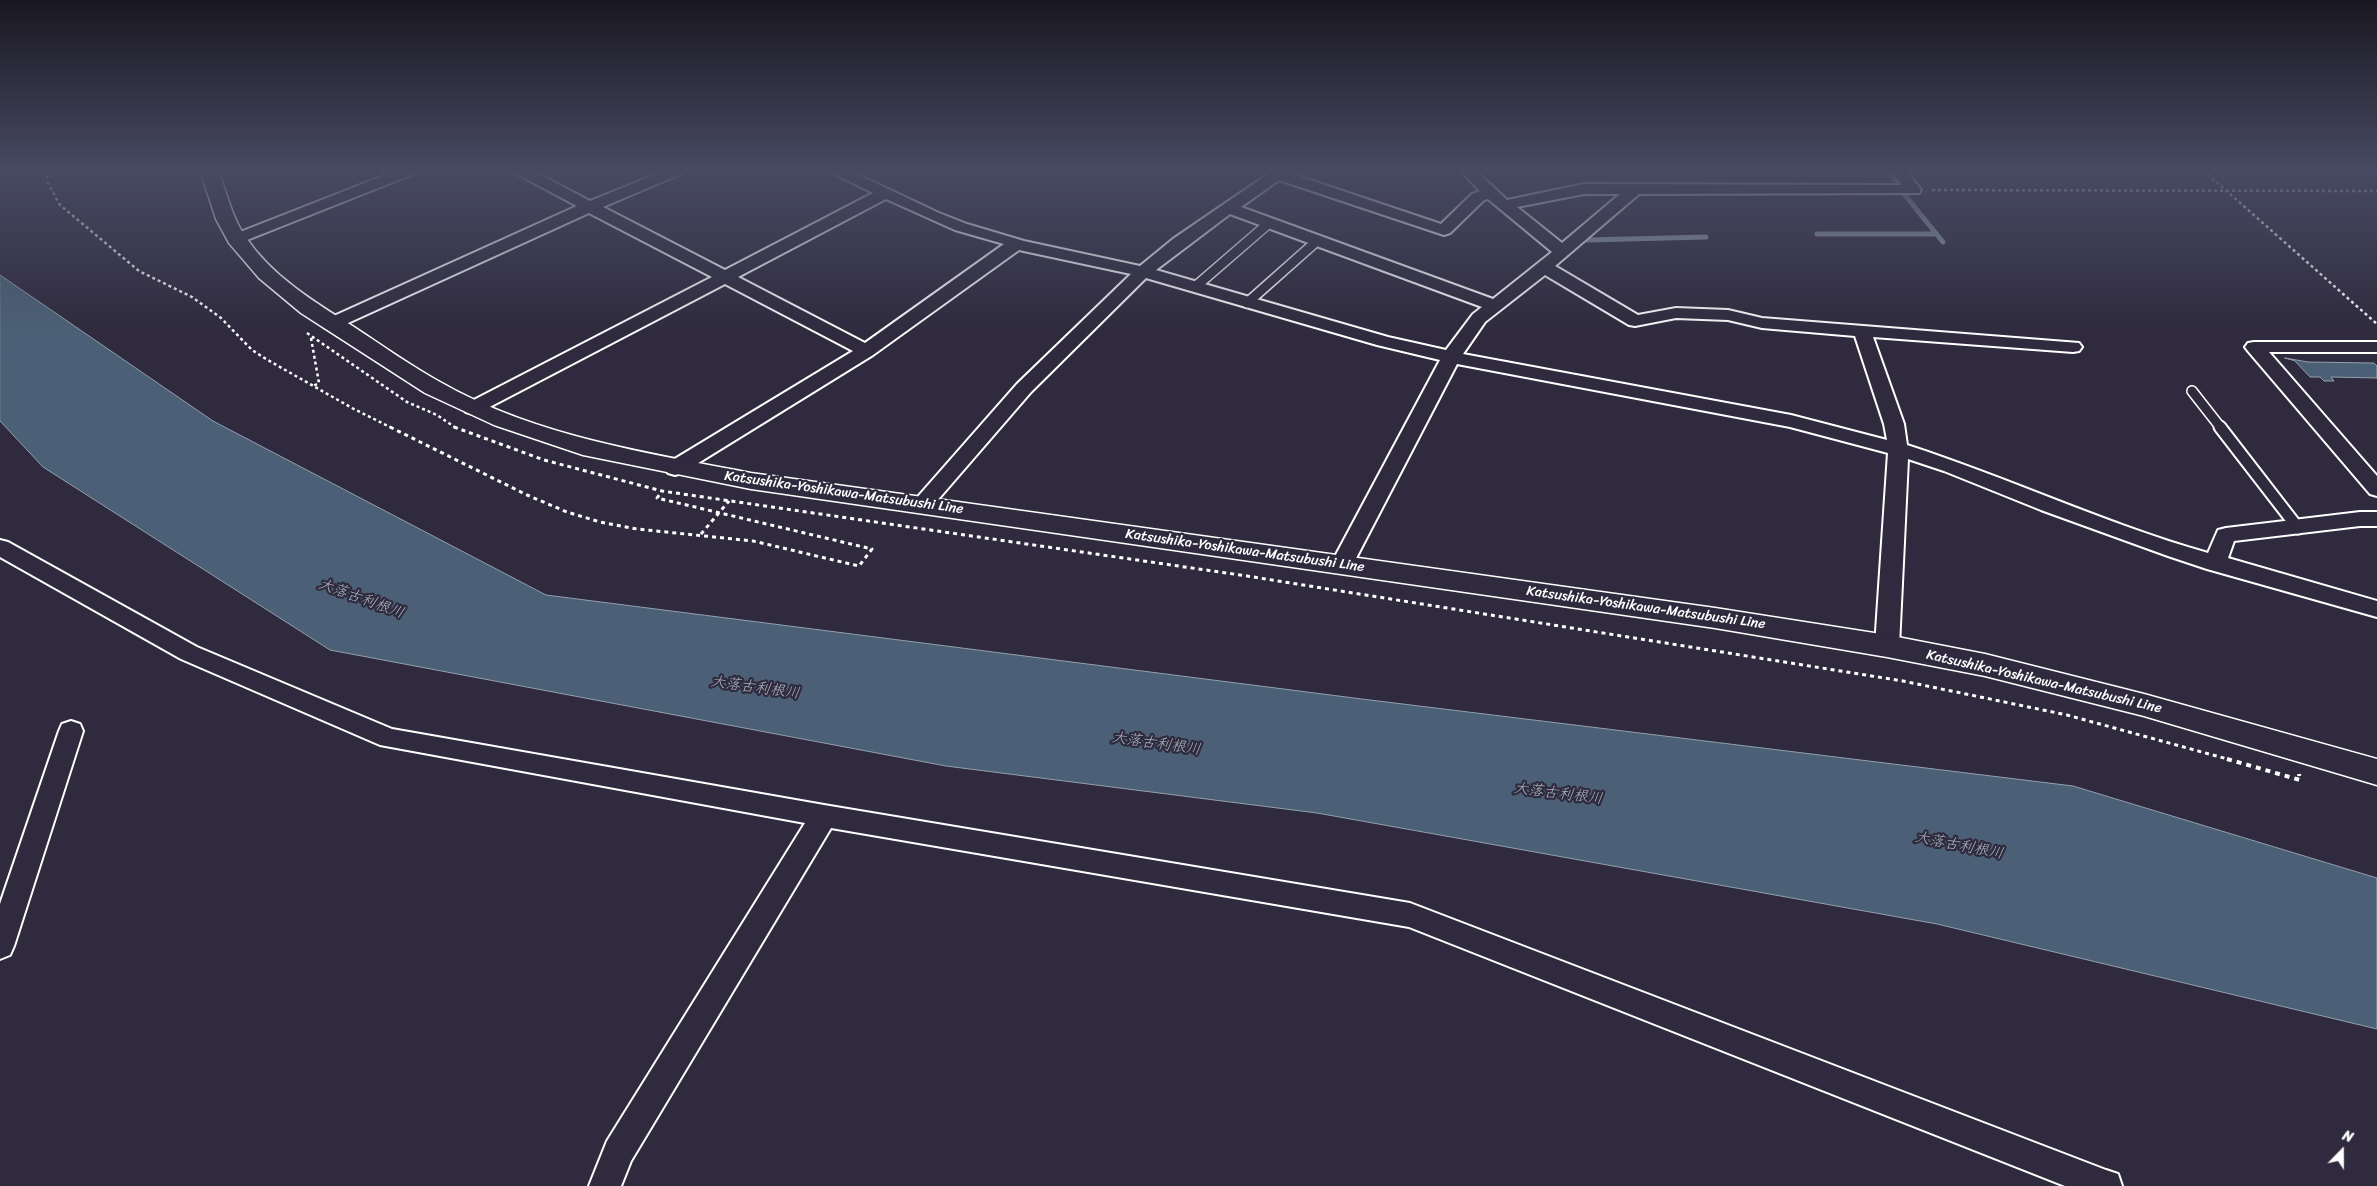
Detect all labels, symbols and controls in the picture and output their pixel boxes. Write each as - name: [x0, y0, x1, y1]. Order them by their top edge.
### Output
- street label: Katsushika-Yoshikawa-Matsubushi Line: [723, 468, 965, 518]
- street label: Katsushika-Yoshikawa-Matsubushi Line: [1124, 526, 1366, 576]
- water label: 大落古利根川: [316, 575, 406, 623]
- street label: Katsushika-Yoshikawa-Matsubushi Line: [1525, 583, 1767, 633]
- street label: Katsushika-Yoshikawa-Matsubushi Line: [1925, 647, 2163, 717]
- water label: 大落古利根川: [709, 673, 801, 703]
- water label: 大落古利根川: [1110, 729, 1202, 759]
- water label: 大落古利根川: [1512, 780, 1604, 808]
- water label: 大落古利根川: [1913, 829, 2005, 863]
- text: N: [2339, 1123, 2357, 1150]
- north arrow: [2317, 1126, 2367, 1176]

